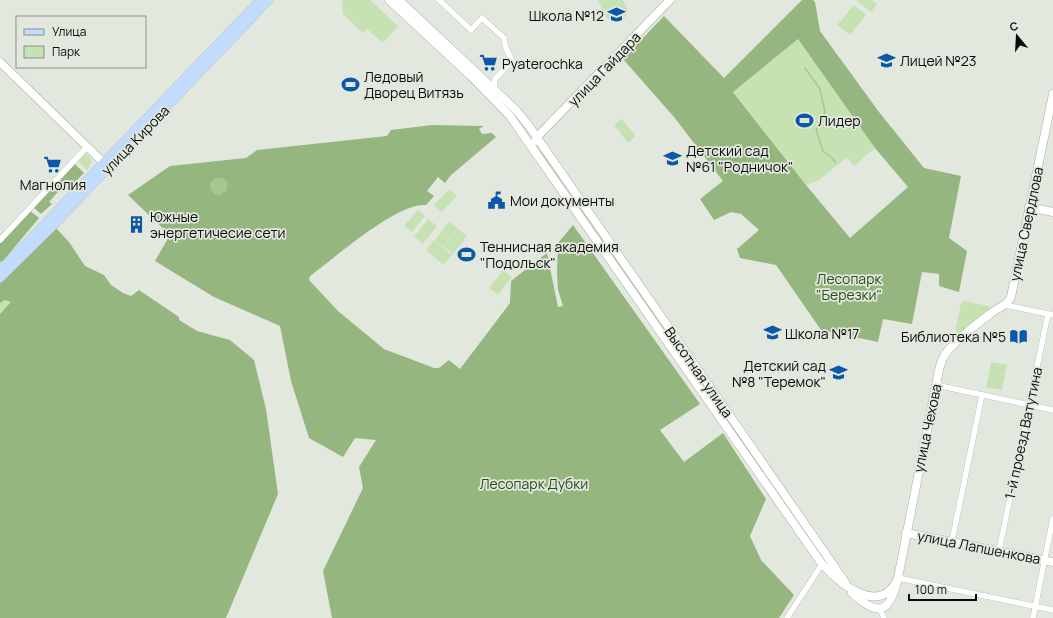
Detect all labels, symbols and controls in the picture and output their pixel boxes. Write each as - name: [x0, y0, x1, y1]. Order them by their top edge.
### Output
- school or university icon: Школа №12: [607, 5, 627, 25]
- place label: Школа №12: [529, 6, 604, 25]
- legend: [16, 16, 146, 68]
- north arrow: [997, 16, 1037, 56]
- text: С: [1008, 18, 1020, 34]
- text: Улица: [52, 23, 86, 40]
- street label: улица Гайдара: [564, 28, 644, 110]
- text: Парк: [52, 43, 81, 60]
- school or university icon: Лицей №23: [877, 50, 897, 70]
- place label: Лицей №23: [900, 51, 977, 70]
- supermarket icon: Pyaterochka: [479, 53, 499, 73]
- place label: Pyaterochka: [502, 54, 583, 73]
- place label: Ледовый Дворец Витязь: [364, 67, 464, 102]
- sports icon: Ледовый Дворец Витязь: [341, 74, 361, 94]
- street label: улица Кирова: [97, 101, 173, 179]
- sports icon: Лидер: [795, 110, 815, 130]
- place label: Лидер: [818, 111, 861, 130]
- place label: Детский сад №61 "Родничок": [686, 141, 793, 176]
- school or university icon: Детский сад №61 "Родничок": [663, 148, 683, 168]
- supermarket icon: Магнолия: [43, 154, 63, 174]
- street label: улица Свердлова: [1005, 165, 1047, 283]
- place label: Магнолия: [20, 175, 86, 194]
- public building icon: Мои документы: [487, 190, 507, 210]
- place label: Мои документы: [510, 191, 614, 210]
- place label: Южные энергетичесие сети: [150, 207, 286, 242]
- building icon: Южные энергетичесие сети: [127, 214, 147, 234]
- place label: Теннисная академия "Подольск": [480, 237, 619, 272]
- sports icon: Теннисная академия "Подольск": [457, 244, 477, 264]
- park label: Лесопарк "Березки": [816, 269, 882, 304]
- street label: Высотная улица: [661, 323, 737, 421]
- school or university icon: Школа №17: [762, 323, 782, 343]
- place label: Школа №17: [785, 324, 859, 343]
- library icon: Библиотека №5: [1009, 326, 1029, 346]
- place label: Библиотека №5: [901, 327, 1006, 346]
- place label: Детский сад №8 "Теремок": [732, 356, 826, 391]
- school or university icon: Детский сад №8 "Теремок": [829, 363, 849, 383]
- street label: 1-й проезд Ватутина: [1000, 365, 1046, 501]
- street label: улица Чехова: [908, 382, 946, 474]
- park label: Лесопарк Дубки: [480, 474, 588, 493]
- street label: улица Лапшенкова: [916, 526, 1042, 568]
- scale bar: [909, 576, 976, 602]
- text: 100 m: [915, 581, 947, 598]

